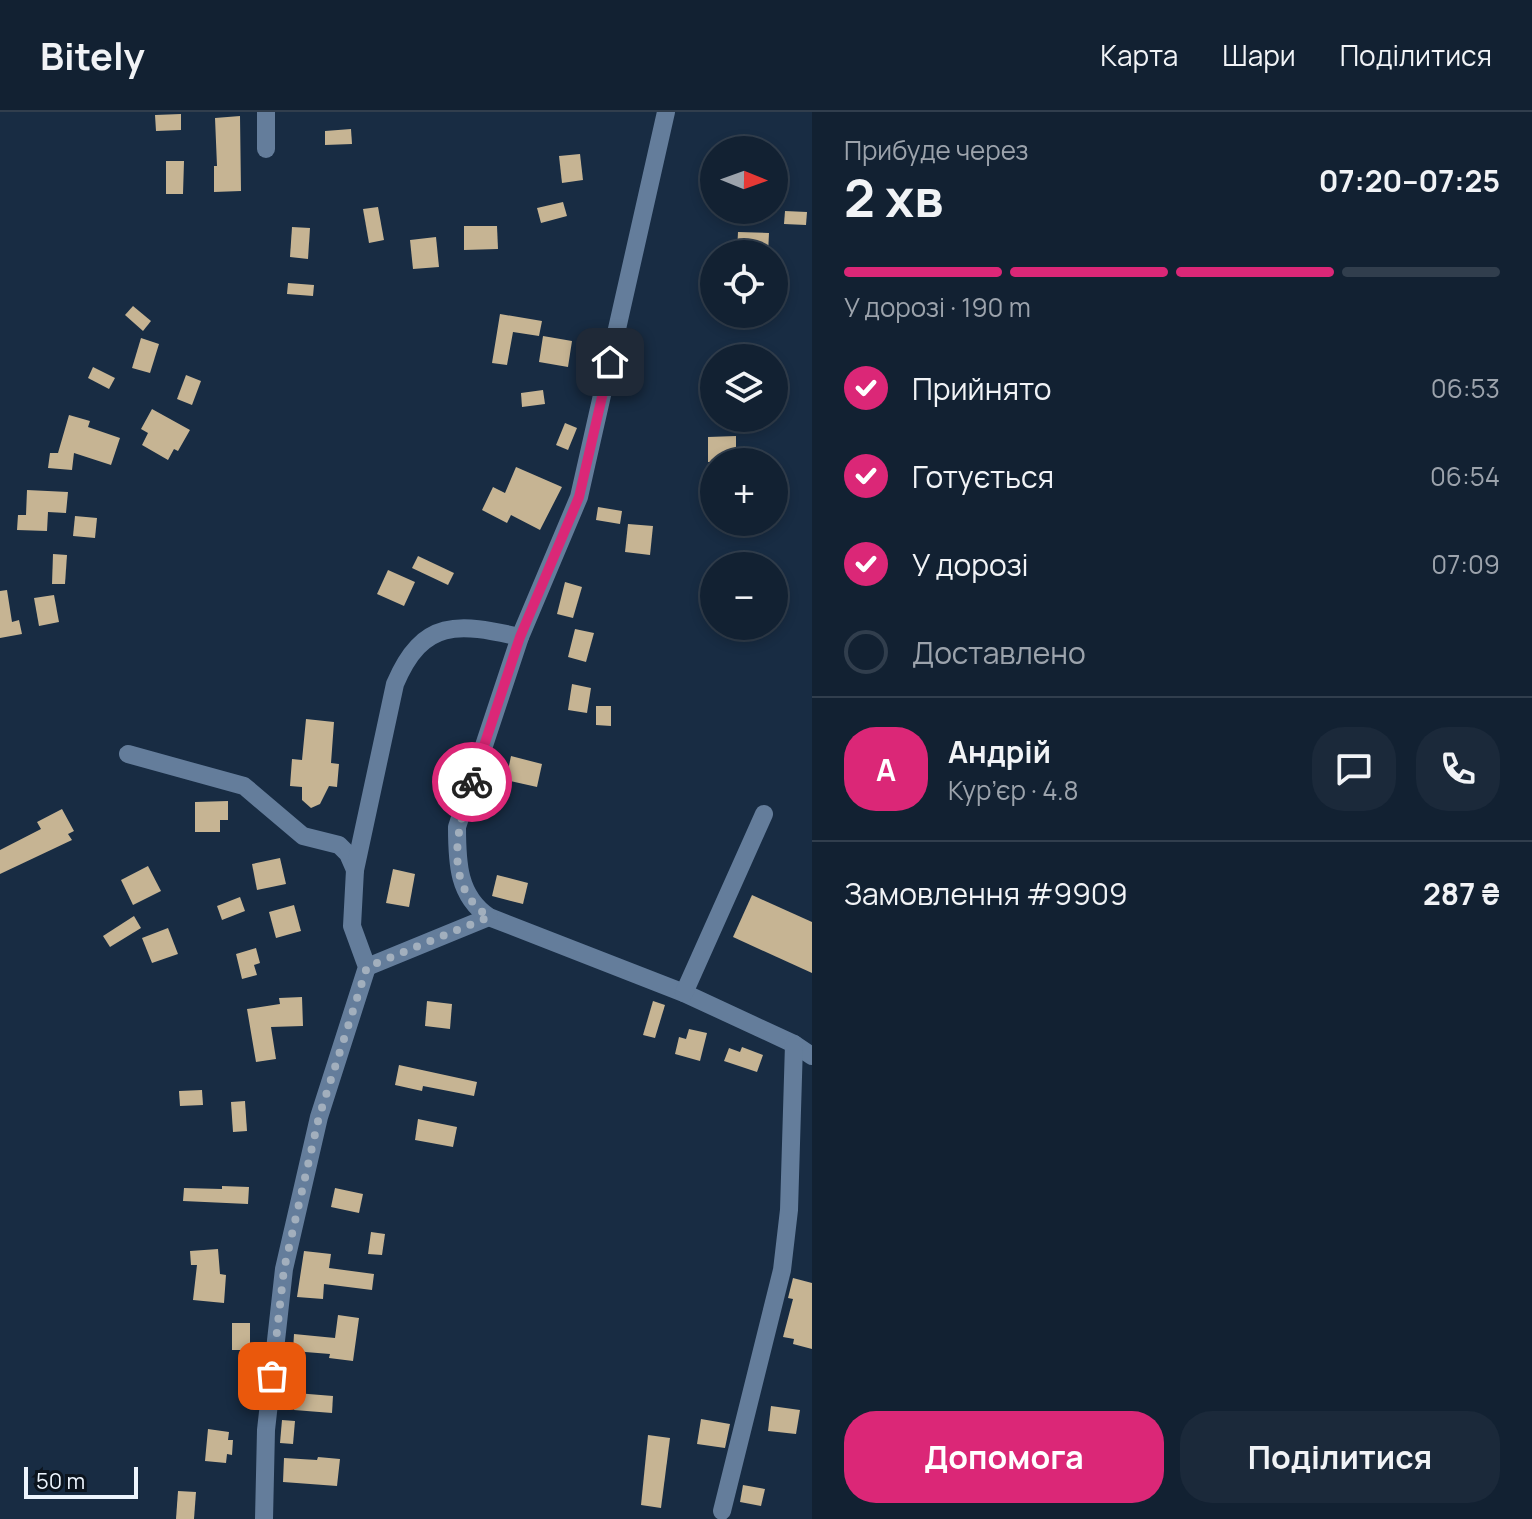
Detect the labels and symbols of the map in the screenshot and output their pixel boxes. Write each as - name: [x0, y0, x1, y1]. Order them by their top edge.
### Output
- north arrow: [700, 136, 788, 224]
- pin: [576, 328, 644, 396]
- courier: [432, 742, 512, 822]
- pin: [238, 1342, 306, 1410]
- scale bar: [24, 1463, 138, 1499]

